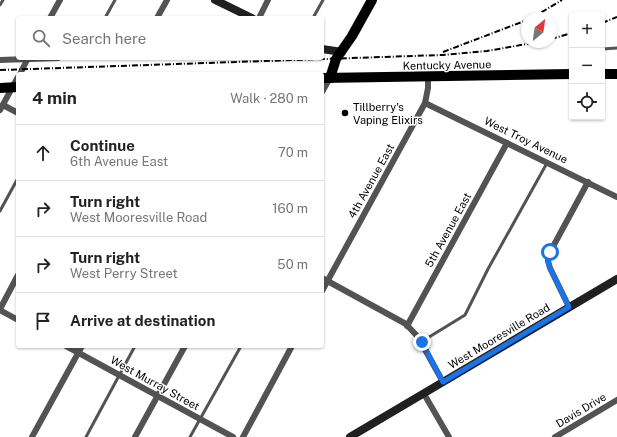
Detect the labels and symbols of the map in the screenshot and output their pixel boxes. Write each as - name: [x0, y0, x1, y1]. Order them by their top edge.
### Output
- north arrow: [521, 12, 557, 48]
- street label: Kentucky Avenue: [403, 58, 491, 72]
- place label: Tillberry's Vaping Elixirs: [353, 101, 423, 126]
- marker: Tillberry's Vaping Elixirs: [340, 108, 350, 118]
- street label: West Troy Avenue: [482, 115, 570, 165]
- street label: 4th Avenue East: [346, 142, 396, 220]
- street label: 5th Avenue East: [423, 191, 473, 269]
- route start: [541, 243, 559, 261]
- street label: West Mooresville Road: [446, 301, 552, 371]
- route end: [413, 333, 431, 351]
- street label: West Murray Street: [108, 354, 202, 412]
- street label: Davis Drive: [554, 390, 608, 430]

